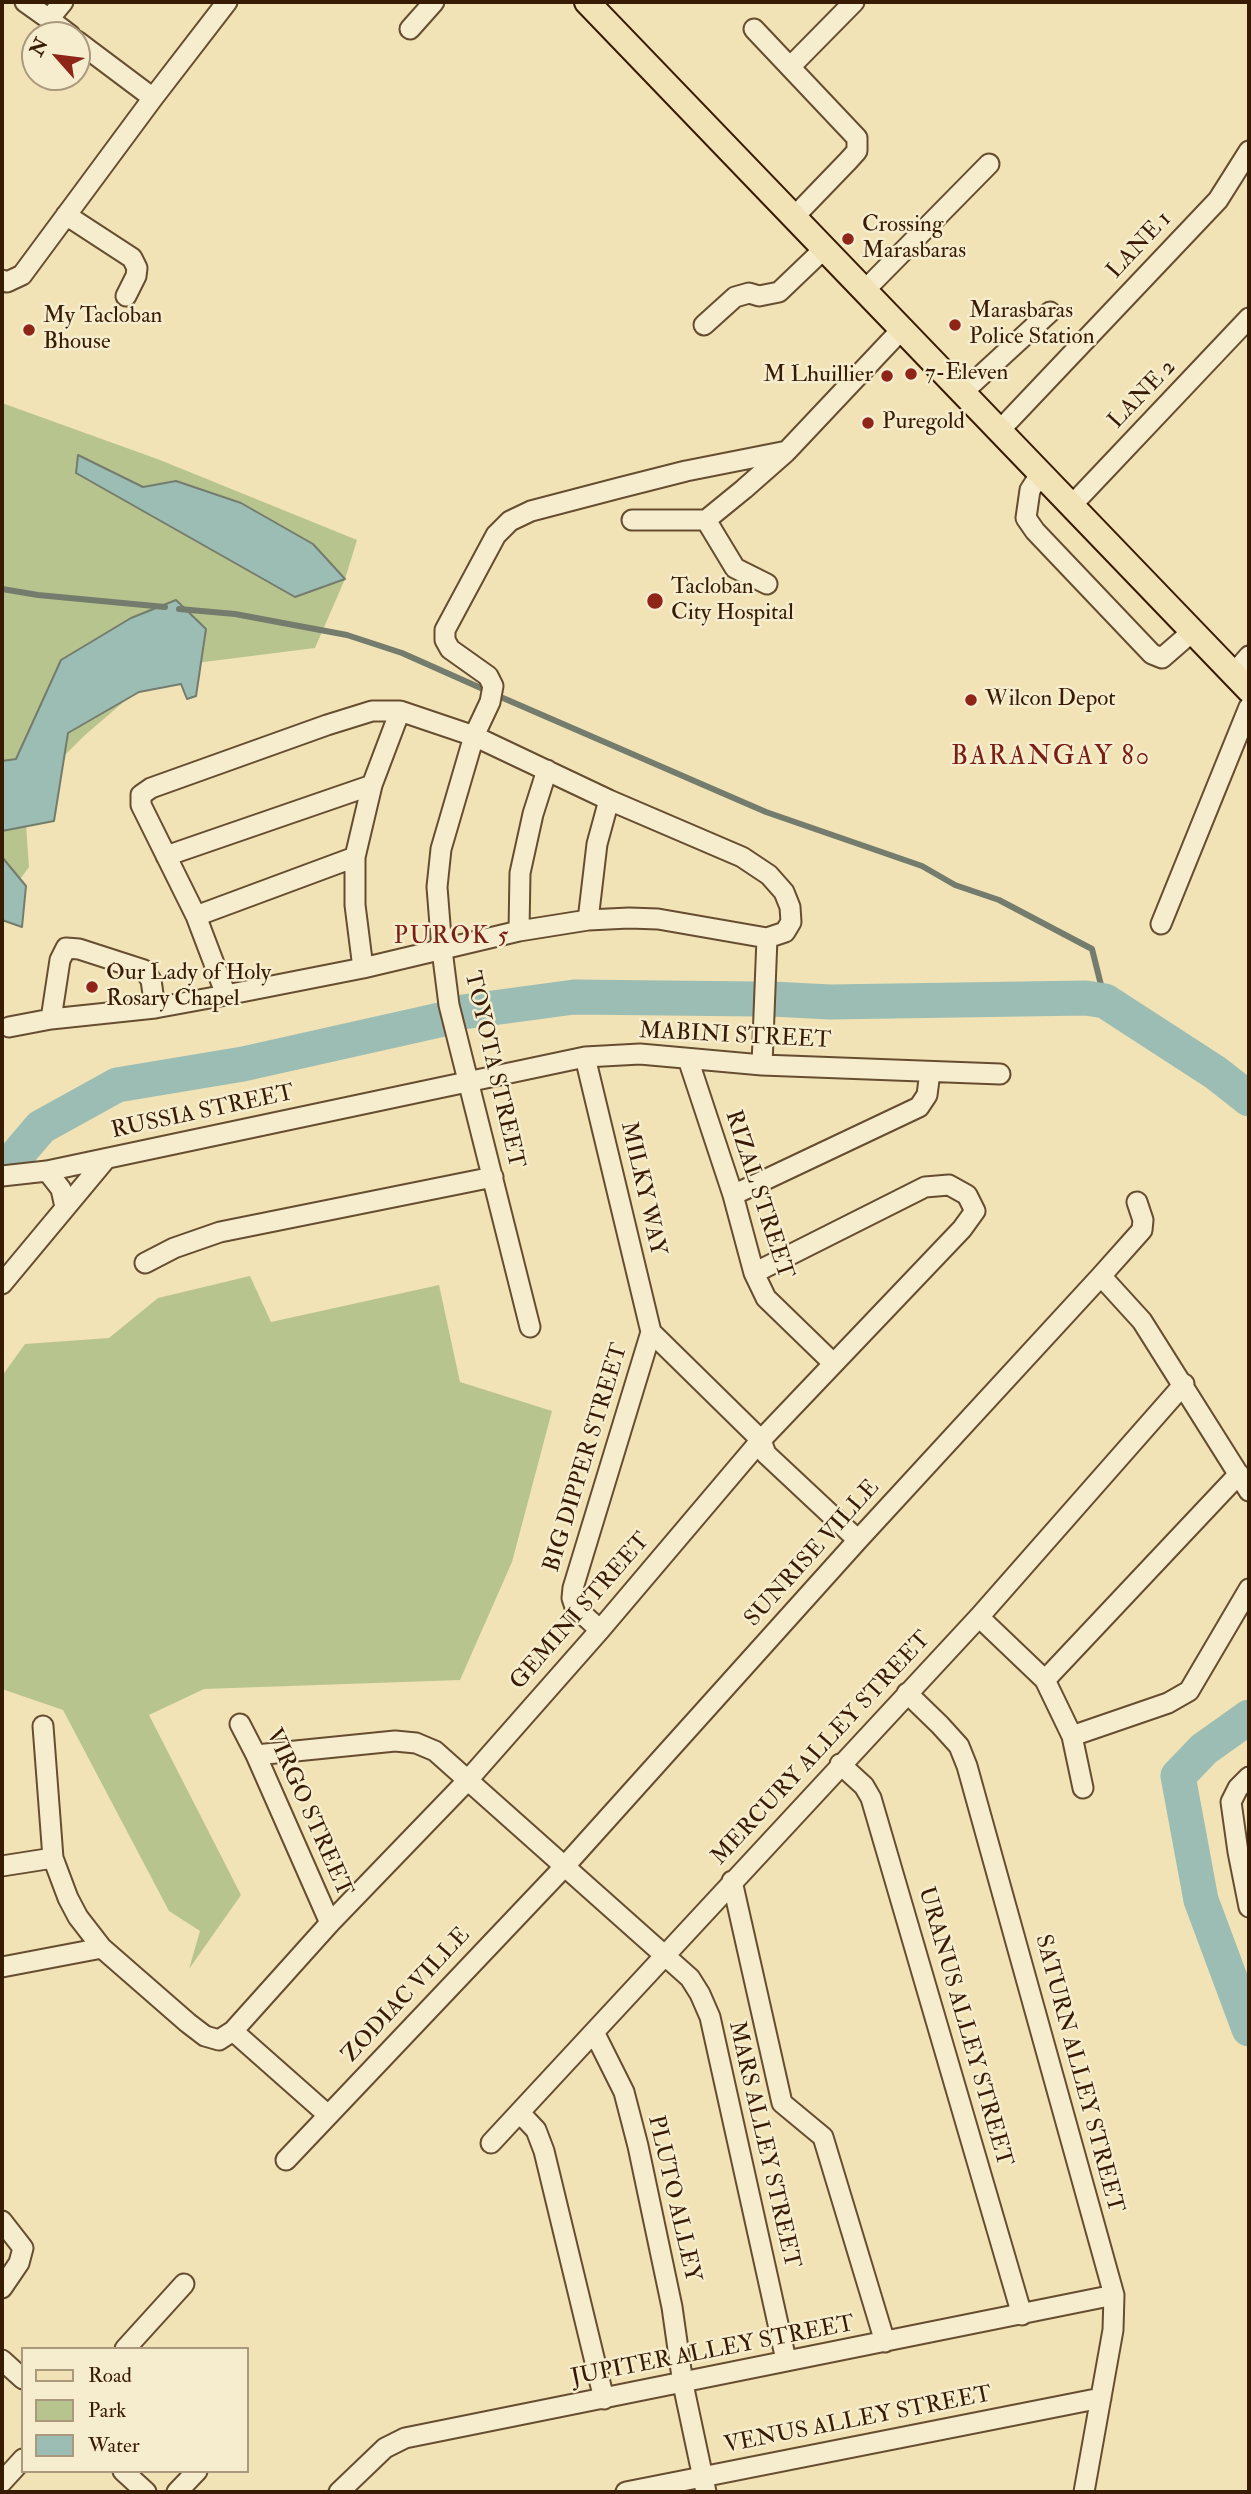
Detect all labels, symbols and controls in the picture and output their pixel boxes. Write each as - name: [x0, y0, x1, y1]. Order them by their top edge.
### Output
- north arrow: [21, 21, 91, 91]
- text: N: [25, 34, 54, 60]
- street label: LANE 1: [1102, 207, 1178, 285]
- place label: Crossing Marasbaras: [862, 212, 966, 266]
- marker: Crossing Marasbaras: [840, 231, 856, 247]
- place label: Marasbaras Police Station: [969, 298, 1094, 352]
- place label: My Tacloban Bhouse: [43, 303, 162, 357]
- marker: Marasbaras Police Station: [947, 317, 963, 333]
- marker: My Tacloban Bhouse: [21, 322, 37, 338]
- street label: LANE 2: [1103, 355, 1183, 435]
- place label: 7-Eleven: [925, 360, 1008, 388]
- place label: M Lhuillier: [763, 362, 873, 390]
- marker: 7-Eleven: [903, 366, 919, 382]
- marker: M Lhuillier: [879, 368, 895, 384]
- place label: Puregold: [882, 409, 965, 437]
- marker: Puregold: [860, 415, 876, 431]
- place label: Tacloban City Hospital: [671, 574, 794, 628]
- marker: Tacloban City Hospital: [645, 591, 665, 611]
- place label: Wilcon Depot: [985, 686, 1116, 714]
- marker: Wilcon Depot: [963, 692, 979, 708]
- district label: BARANGAY 80: [952, 742, 1150, 774]
- district label: PUROK 5: [395, 924, 509, 952]
- place label: Our Lady of Holy Rosary Chapel: [106, 960, 271, 1014]
- street label: TOYOTA STREET: [457, 969, 529, 1171]
- marker: Our Lady of Holy Rosary Chapel: [84, 979, 100, 995]
- street label: MABINI STREET: [638, 1018, 832, 1056]
- street label: RUSSIA STREET: [109, 1080, 297, 1146]
- street label: RIZAL STREET: [718, 1107, 798, 1283]
- street label: MILKY WAY: [613, 1119, 671, 1259]
- street label: BIG DIPPER STREET: [539, 1340, 635, 1576]
- street label: SUNRISE VILLE: [740, 1475, 886, 1633]
- street label: GEMINI STREET: [505, 1528, 657, 1696]
- street label: MERCURY ALLEY STREET: [706, 1627, 938, 1871]
- street label: VIRGO STREET: [259, 1725, 357, 1901]
- street label: URANUS ALLEY STREET: [911, 1884, 1017, 2170]
- street label: ZODIAC VILLE: [337, 1923, 477, 2069]
- street label: SATURN ALLEY STREET: [1028, 1932, 1128, 2216]
- street label: MARS ALLEY STREET: [721, 2019, 805, 2271]
- street label: PLUTO ALLEY: [640, 2113, 706, 2285]
- street label: JUPITER ALLEY STREET: [569, 2311, 857, 2393]
- legend: [21, 2347, 248, 2473]
- text: Road: [88, 2362, 132, 2389]
- street label: VENUS ALLEY STREET: [722, 2382, 994, 2460]
- text: Park: [88, 2397, 126, 2424]
- text: Water: [88, 2432, 140, 2459]

